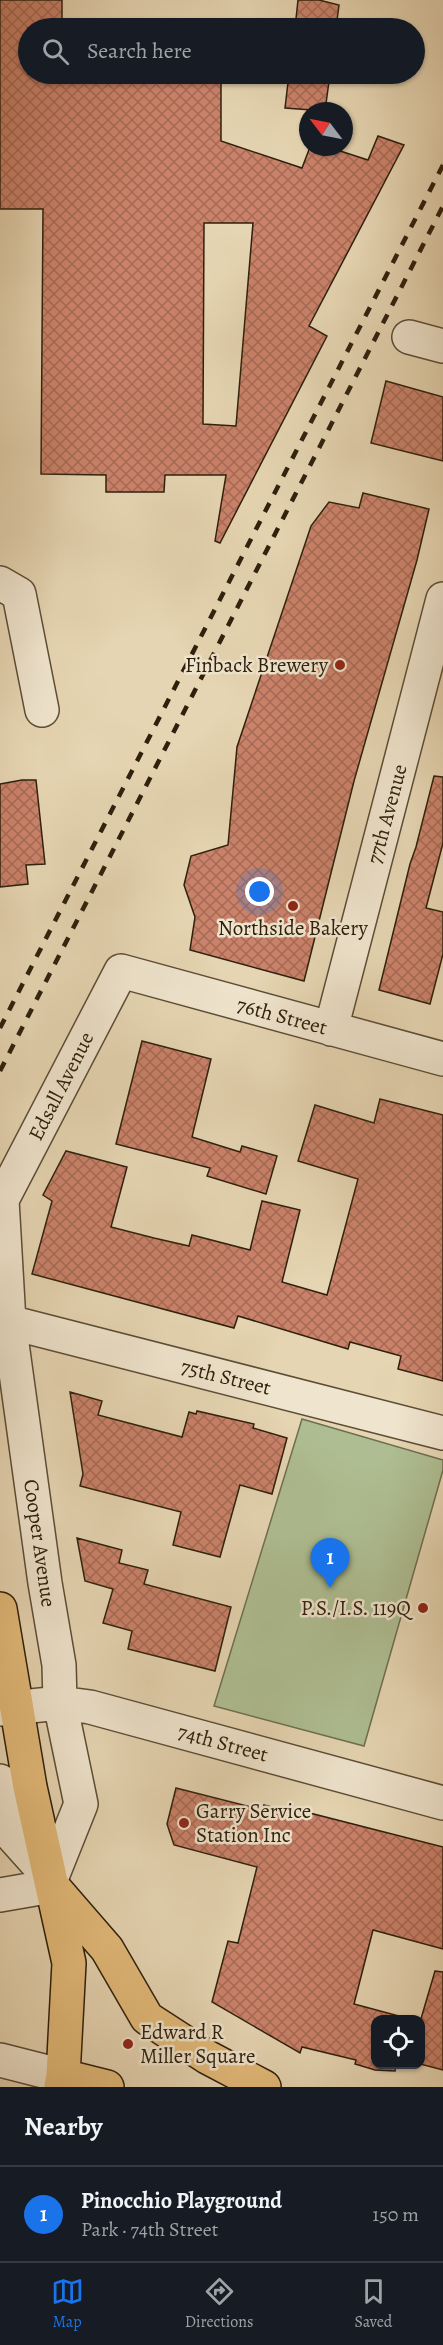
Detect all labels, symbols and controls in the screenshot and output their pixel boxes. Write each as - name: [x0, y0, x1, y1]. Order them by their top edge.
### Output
- search box: [18, 18, 425, 84]
- icon: search: [39, 35, 72, 68]
- text: Search here: [87, 36, 192, 66]
- north arrow: [299, 102, 353, 156]
- place label: Finback Brewery: [185, 651, 329, 679]
- marker: Finback Brewery: [333, 658, 347, 672]
- street label: 77th Avenue: [360, 761, 414, 867]
- your location: [245, 877, 274, 906]
- marker: Northside Bakery: [286, 899, 300, 913]
- place label: Northside Bakery: [218, 914, 369, 942]
- street label: 76th Street: [234, 991, 330, 1042]
- street label: Edsall Avenue: [22, 1027, 100, 1145]
- street label: 75th Street: [178, 1352, 274, 1402]
- street label: Cooper Avenue: [17, 1477, 63, 1609]
- pin: 1: [310, 1538, 350, 1588]
- place label: P.S./I.S. 119Q: [301, 1594, 413, 1622]
- marker: P.S./I.S. 119Q: [416, 1601, 430, 1615]
- street label: 74th Street: [175, 1718, 271, 1768]
- place label: Garry Service Station Inc: [196, 1797, 311, 1849]
- marker: Garry Service Station Inc: [177, 1816, 191, 1830]
- map controls: [371, 2015, 425, 2069]
- button: locate: [371, 2015, 425, 2069]
- place label: Edward R Miller Square: [140, 2018, 255, 2070]
- marker: Edward R Miller Square: [121, 2037, 135, 2051]
- text: Nearby: [24, 2109, 103, 2144]
- text: Pinocchio Playground: [81, 2186, 282, 2216]
- text: 1: [40, 2201, 47, 2228]
- text: 150 m: [372, 2201, 419, 2228]
- text: Park · 74th Street: [81, 2216, 218, 2243]
- tab: Map: [51, 2275, 84, 2333]
- tab: Directions: [185, 2275, 253, 2333]
- tab: Saved: [354, 2275, 392, 2333]

